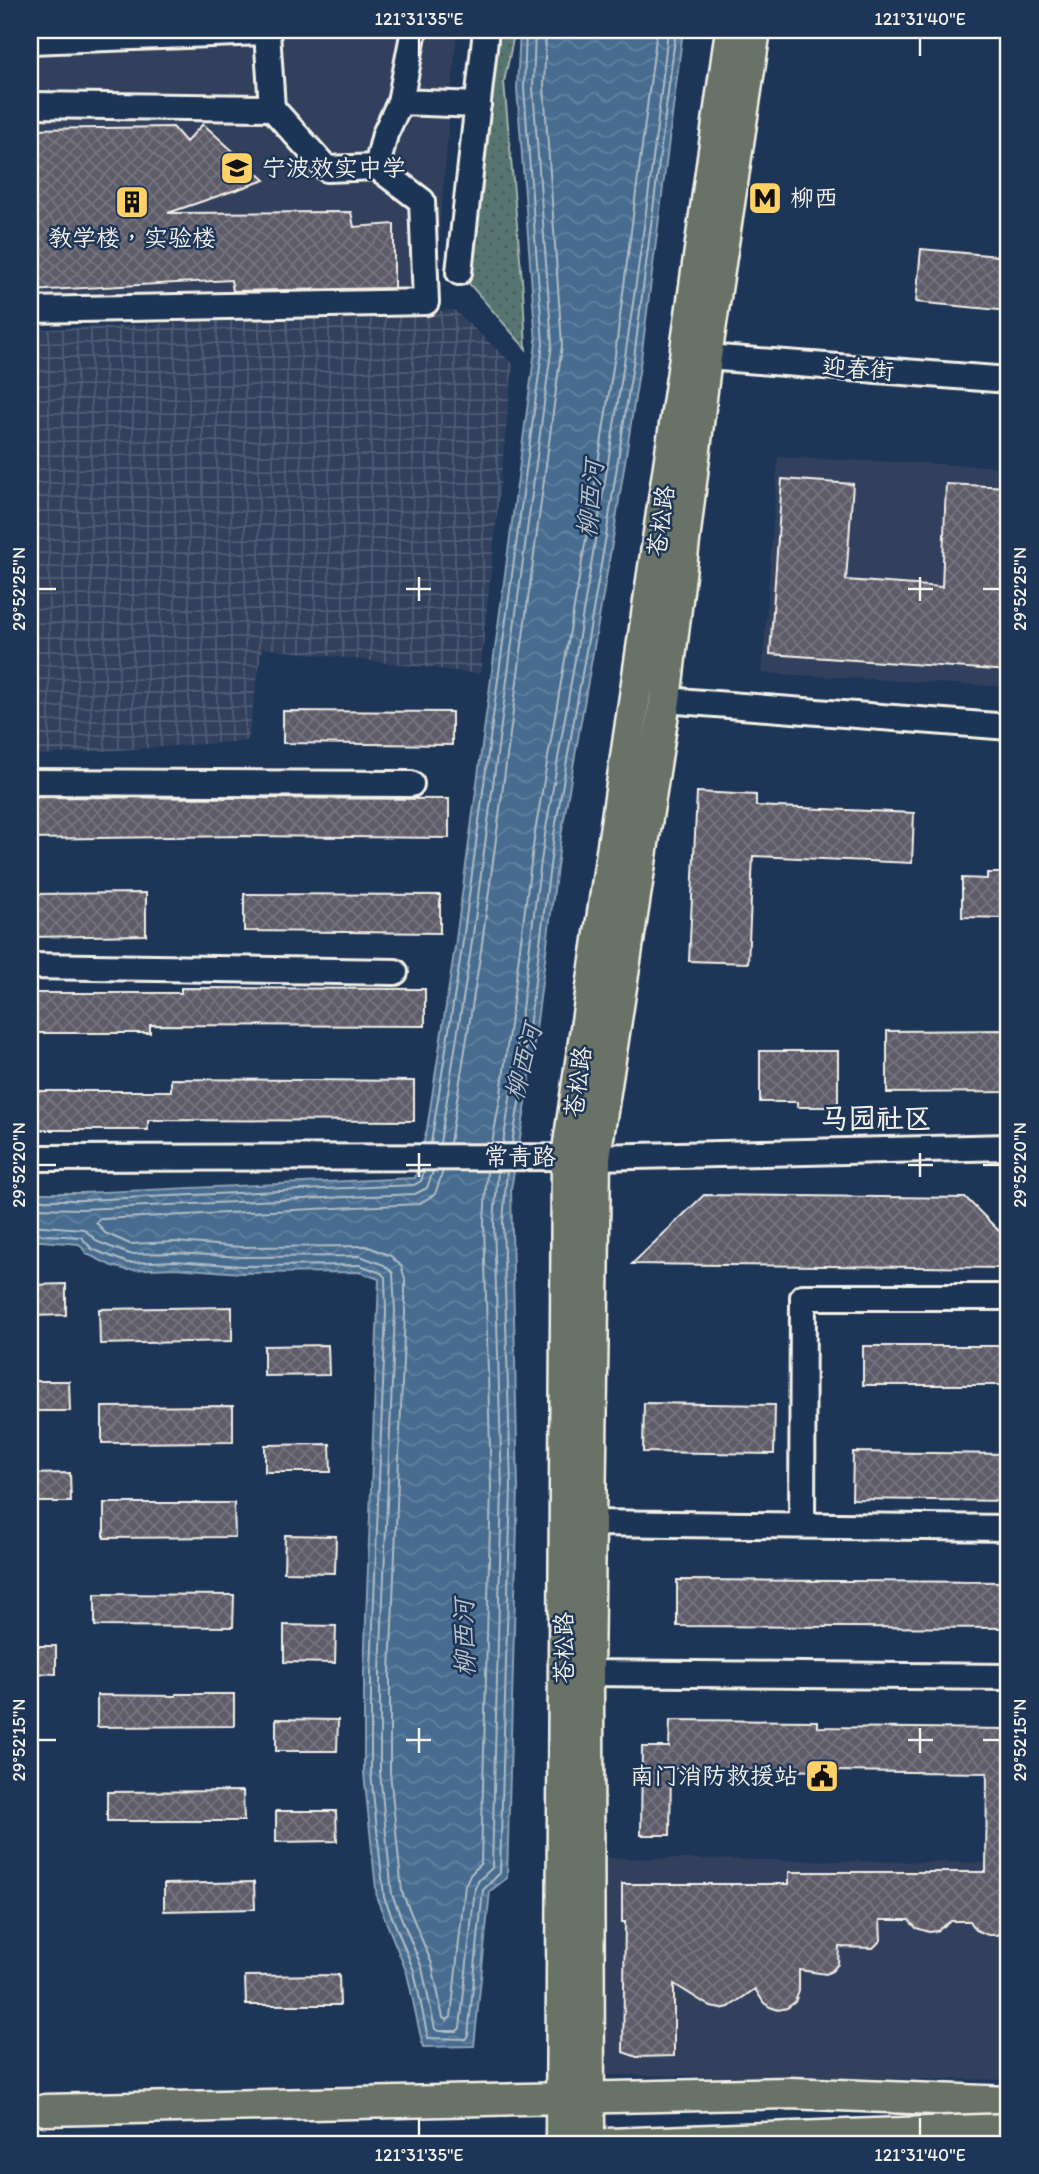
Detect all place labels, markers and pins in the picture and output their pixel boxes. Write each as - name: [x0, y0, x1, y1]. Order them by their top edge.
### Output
- school or university icon: 宁波效实中学: [218, 149, 256, 187]
- place label: 宁波效实中学: [262, 153, 406, 182]
- metro station icon: 柳西: [746, 179, 784, 217]
- building icon: 教学楼，实验楼: [113, 183, 151, 221]
- place label: 柳西: [790, 183, 838, 212]
- place label: 教学楼，实验楼: [48, 223, 216, 252]
- public building icon: 南门消防救援站: [803, 1757, 841, 1795]
- place label: 南门消防救援站: [630, 1761, 798, 1790]

